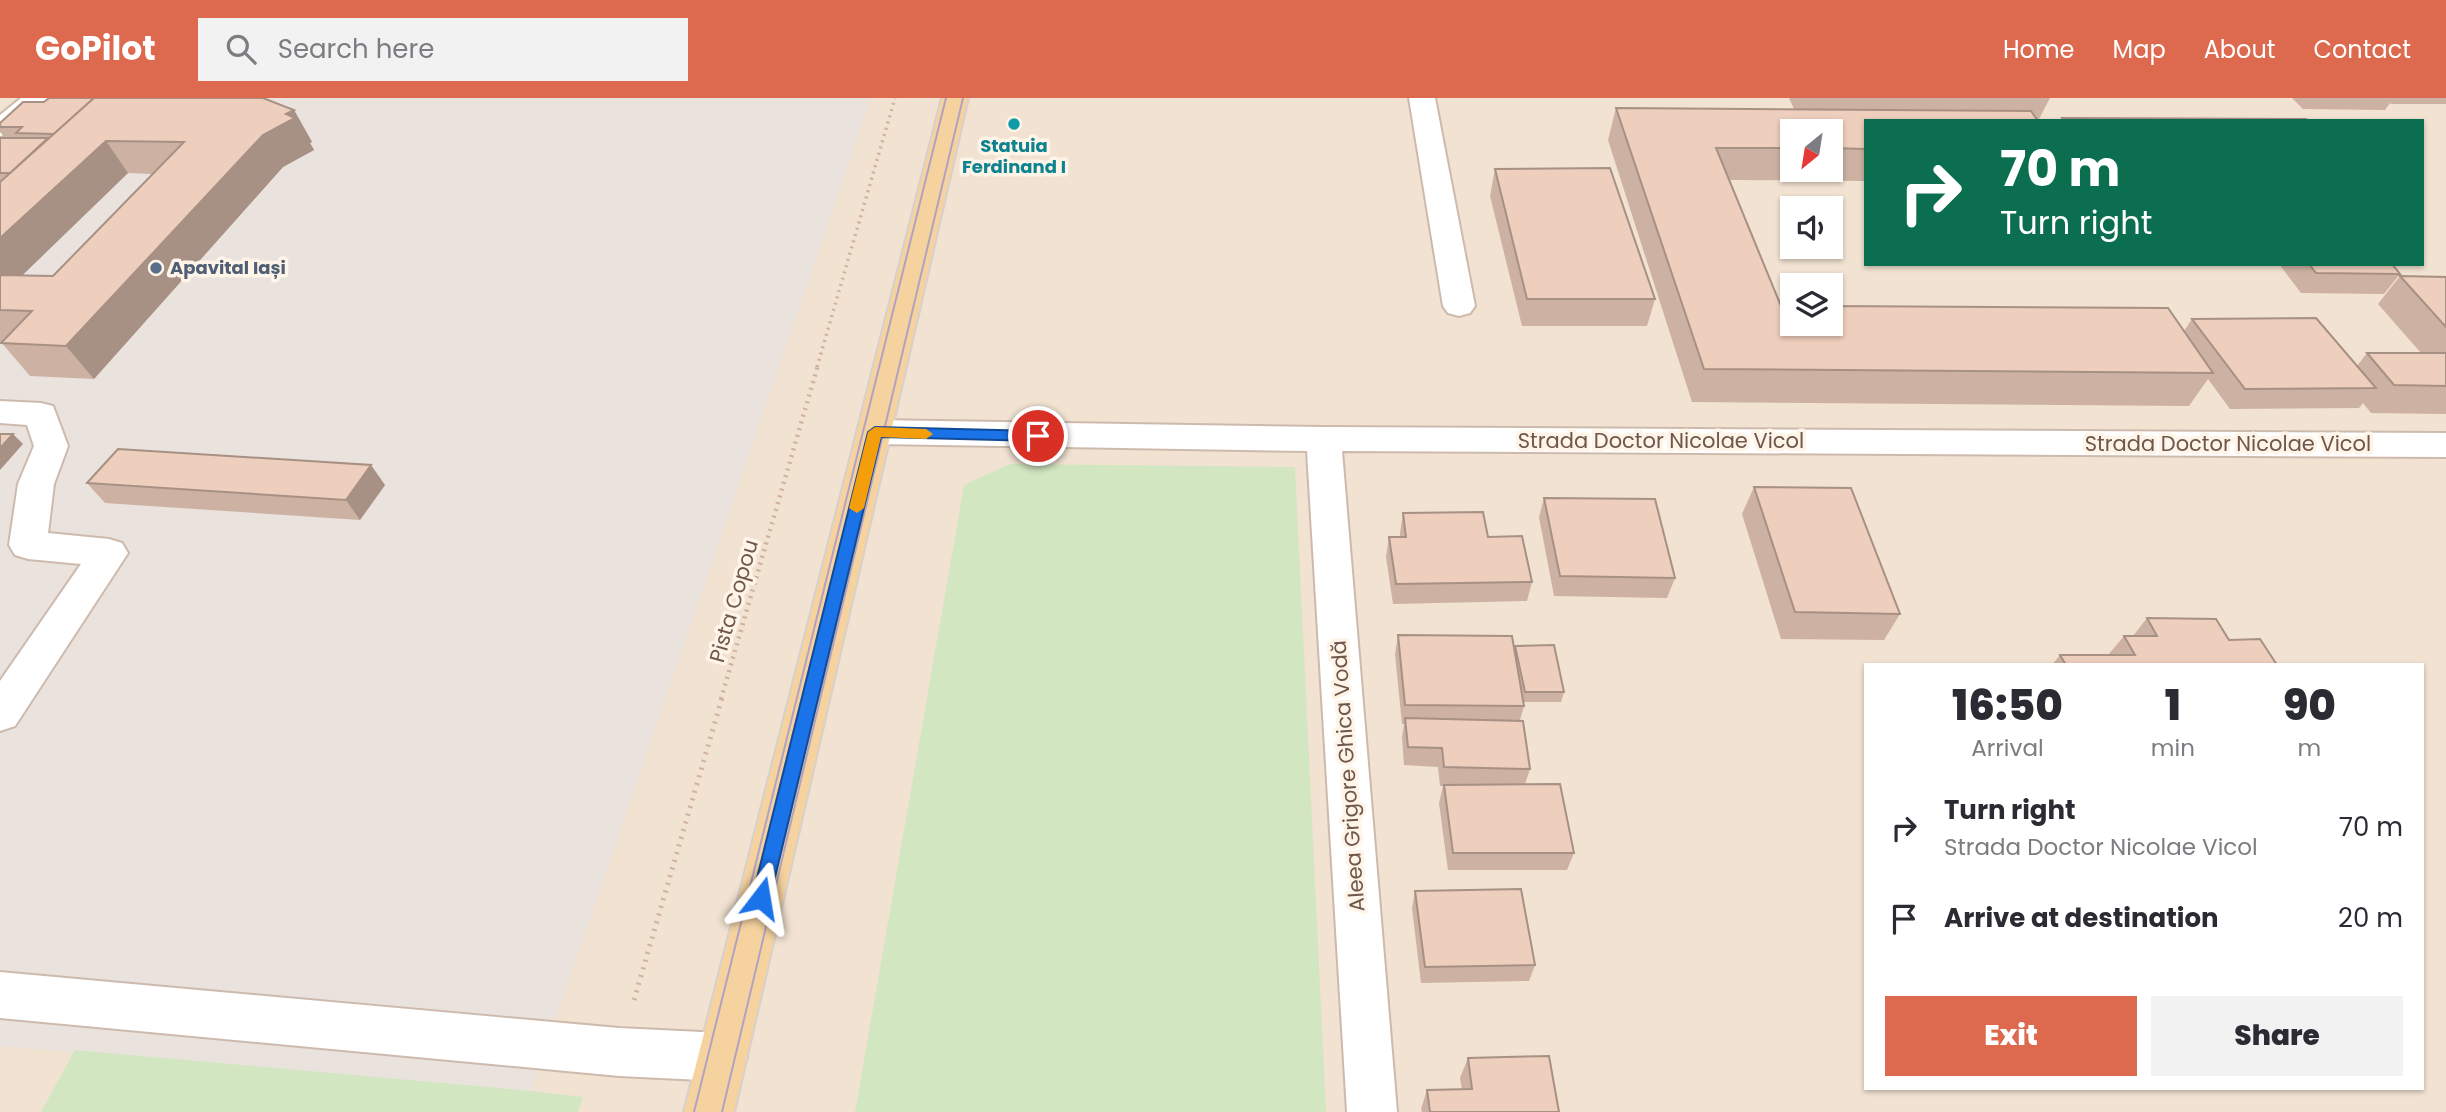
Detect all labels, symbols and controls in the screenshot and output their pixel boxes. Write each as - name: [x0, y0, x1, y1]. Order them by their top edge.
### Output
- search box: [198, 18, 688, 81]
- text: GoPilot: [35, 25, 156, 72]
- icon: search: [222, 30, 260, 68]
- text: Search here: [278, 31, 434, 67]
- text: Home: [2003, 33, 2075, 66]
- text: Map: [2113, 33, 2166, 66]
- text: About: [2204, 33, 2275, 66]
- text: Contact: [2313, 33, 2411, 66]
- marker: Statuia Ferdinand I: [1006, 116, 1022, 132]
- north arrow: [1780, 119, 1843, 182]
- map controls: [1780, 119, 1843, 336]
- place label: Statuia Ferdinand I: [962, 133, 1066, 179]
- text: 70 m: [2000, 135, 2120, 203]
- icon: right: [1885, 147, 1976, 238]
- button: sound: [1780, 196, 1843, 259]
- text: Turn right: [2000, 200, 2152, 245]
- place label: Apavital Iași: [170, 255, 286, 280]
- marker: Apavital Iași: [148, 260, 164, 276]
- button: layers: [1780, 273, 1843, 336]
- pin: [1008, 406, 1068, 466]
- icon: arrive: [1019, 417, 1057, 455]
- street label: Strada Doctor Nicolae Vicol: [1518, 426, 1804, 455]
- street label: Strada Doctor Nicolae Vicol: [2085, 429, 2371, 458]
- street label: Pista Copou: [702, 536, 765, 666]
- street label: Aleea Grigore Ghica Vodă: [1324, 639, 1371, 913]
- text: 16:50: [1952, 676, 2063, 735]
- text: 1: [2165, 676, 2181, 735]
- text: 90: [2283, 676, 2336, 735]
- text: Arrival: [1971, 732, 2044, 764]
- text: min: [2151, 732, 2195, 764]
- text: m: [2298, 732, 2321, 764]
- text: Turn right: [1944, 792, 2076, 828]
- icon: right: [1885, 809, 1923, 847]
- text: 70 m: [2339, 809, 2403, 845]
- text: Strada Doctor Nicolae Vicol: [1944, 831, 2258, 863]
- position arrow: [724, 861, 798, 935]
- icon: arrive: [1885, 900, 1923, 938]
- text: Arrive at destination: [1944, 900, 2219, 936]
- text: 20 m: [2338, 900, 2403, 936]
- button: Exit: [1885, 996, 2137, 1076]
- button: Share: [2151, 996, 2403, 1076]

